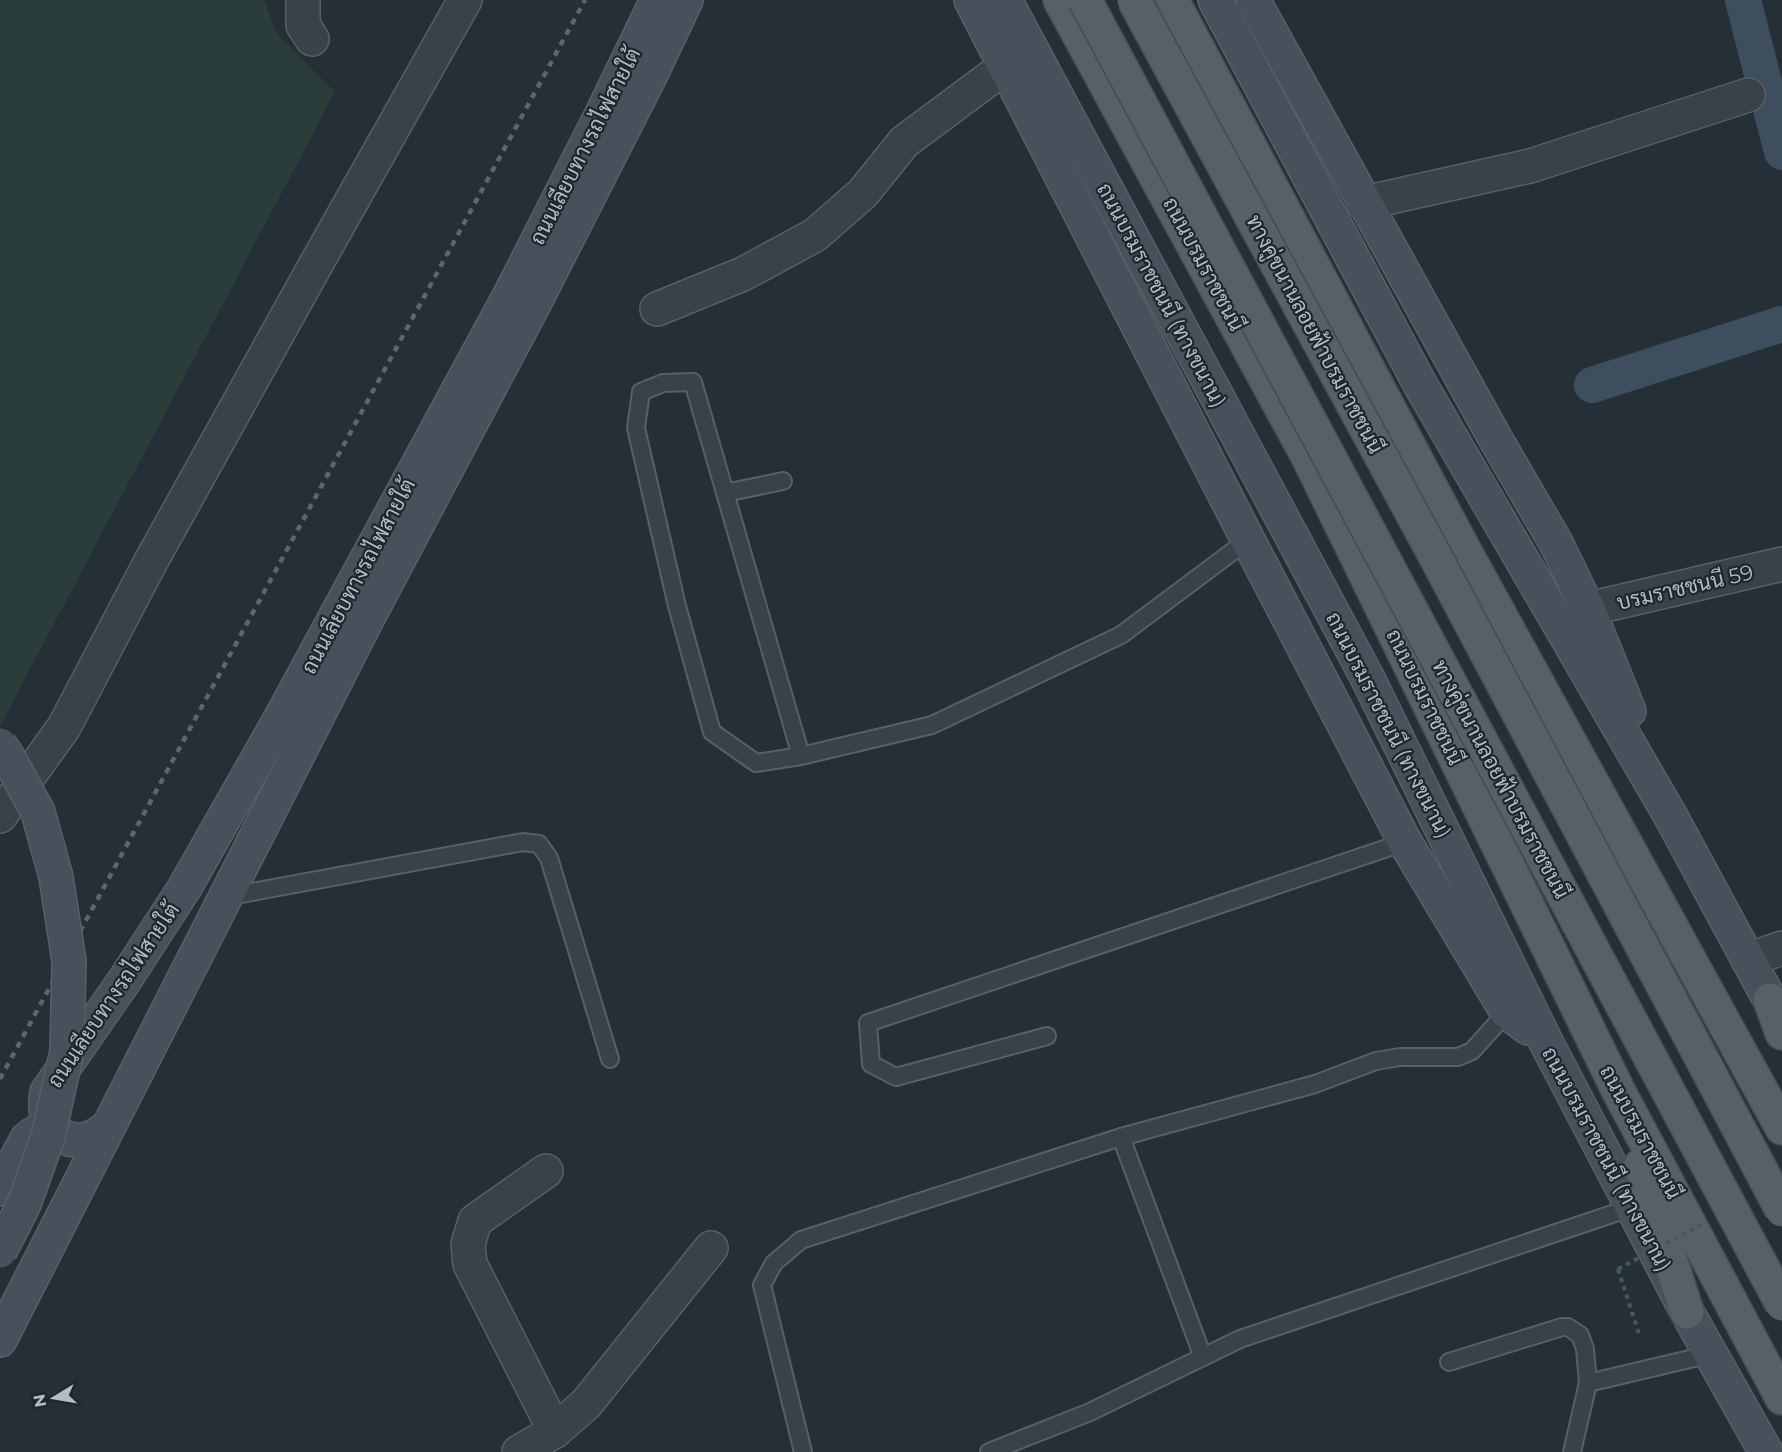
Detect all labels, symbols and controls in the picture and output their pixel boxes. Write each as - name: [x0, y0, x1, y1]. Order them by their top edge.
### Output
- street label: ถนนเลียบทางรถไฟสายใต้: [524, 43, 646, 249]
- street label: ถนนบรมราชชนนี (ทางขนาน): [1092, 179, 1232, 411]
- street label: ถนนบรมราชชนนี: [1158, 193, 1250, 335]
- street label: ทางคู่ขนานลอยฟ้าบรมราชชนนี: [1239, 210, 1389, 459]
- street label: ถนนเลียบทางรถไฟสายใต้: [296, 473, 420, 678]
- street label: บรมราชชนนี 59: [1614, 559, 1756, 615]
- street label: ถนนบรมราชชนนี (ทางขนาน): [1321, 608, 1457, 842]
- street label: ถนนบรมราชชนนี: [1381, 625, 1469, 769]
- street label: ทางคู่ขนานลอยฟ้าบรมราชชนนี: [1425, 655, 1575, 904]
- street label: ถนนเลียบทางรถไฟสายใต้: [42, 897, 185, 1092]
- street label: ถนนบรมราชชนนี (ทางขนาน): [1537, 1043, 1677, 1275]
- street label: ถนนบรมราชชนนี: [1595, 1061, 1687, 1203]
- north arrow: [24, 1368, 84, 1428]
- text: N: [29, 1393, 50, 1409]

